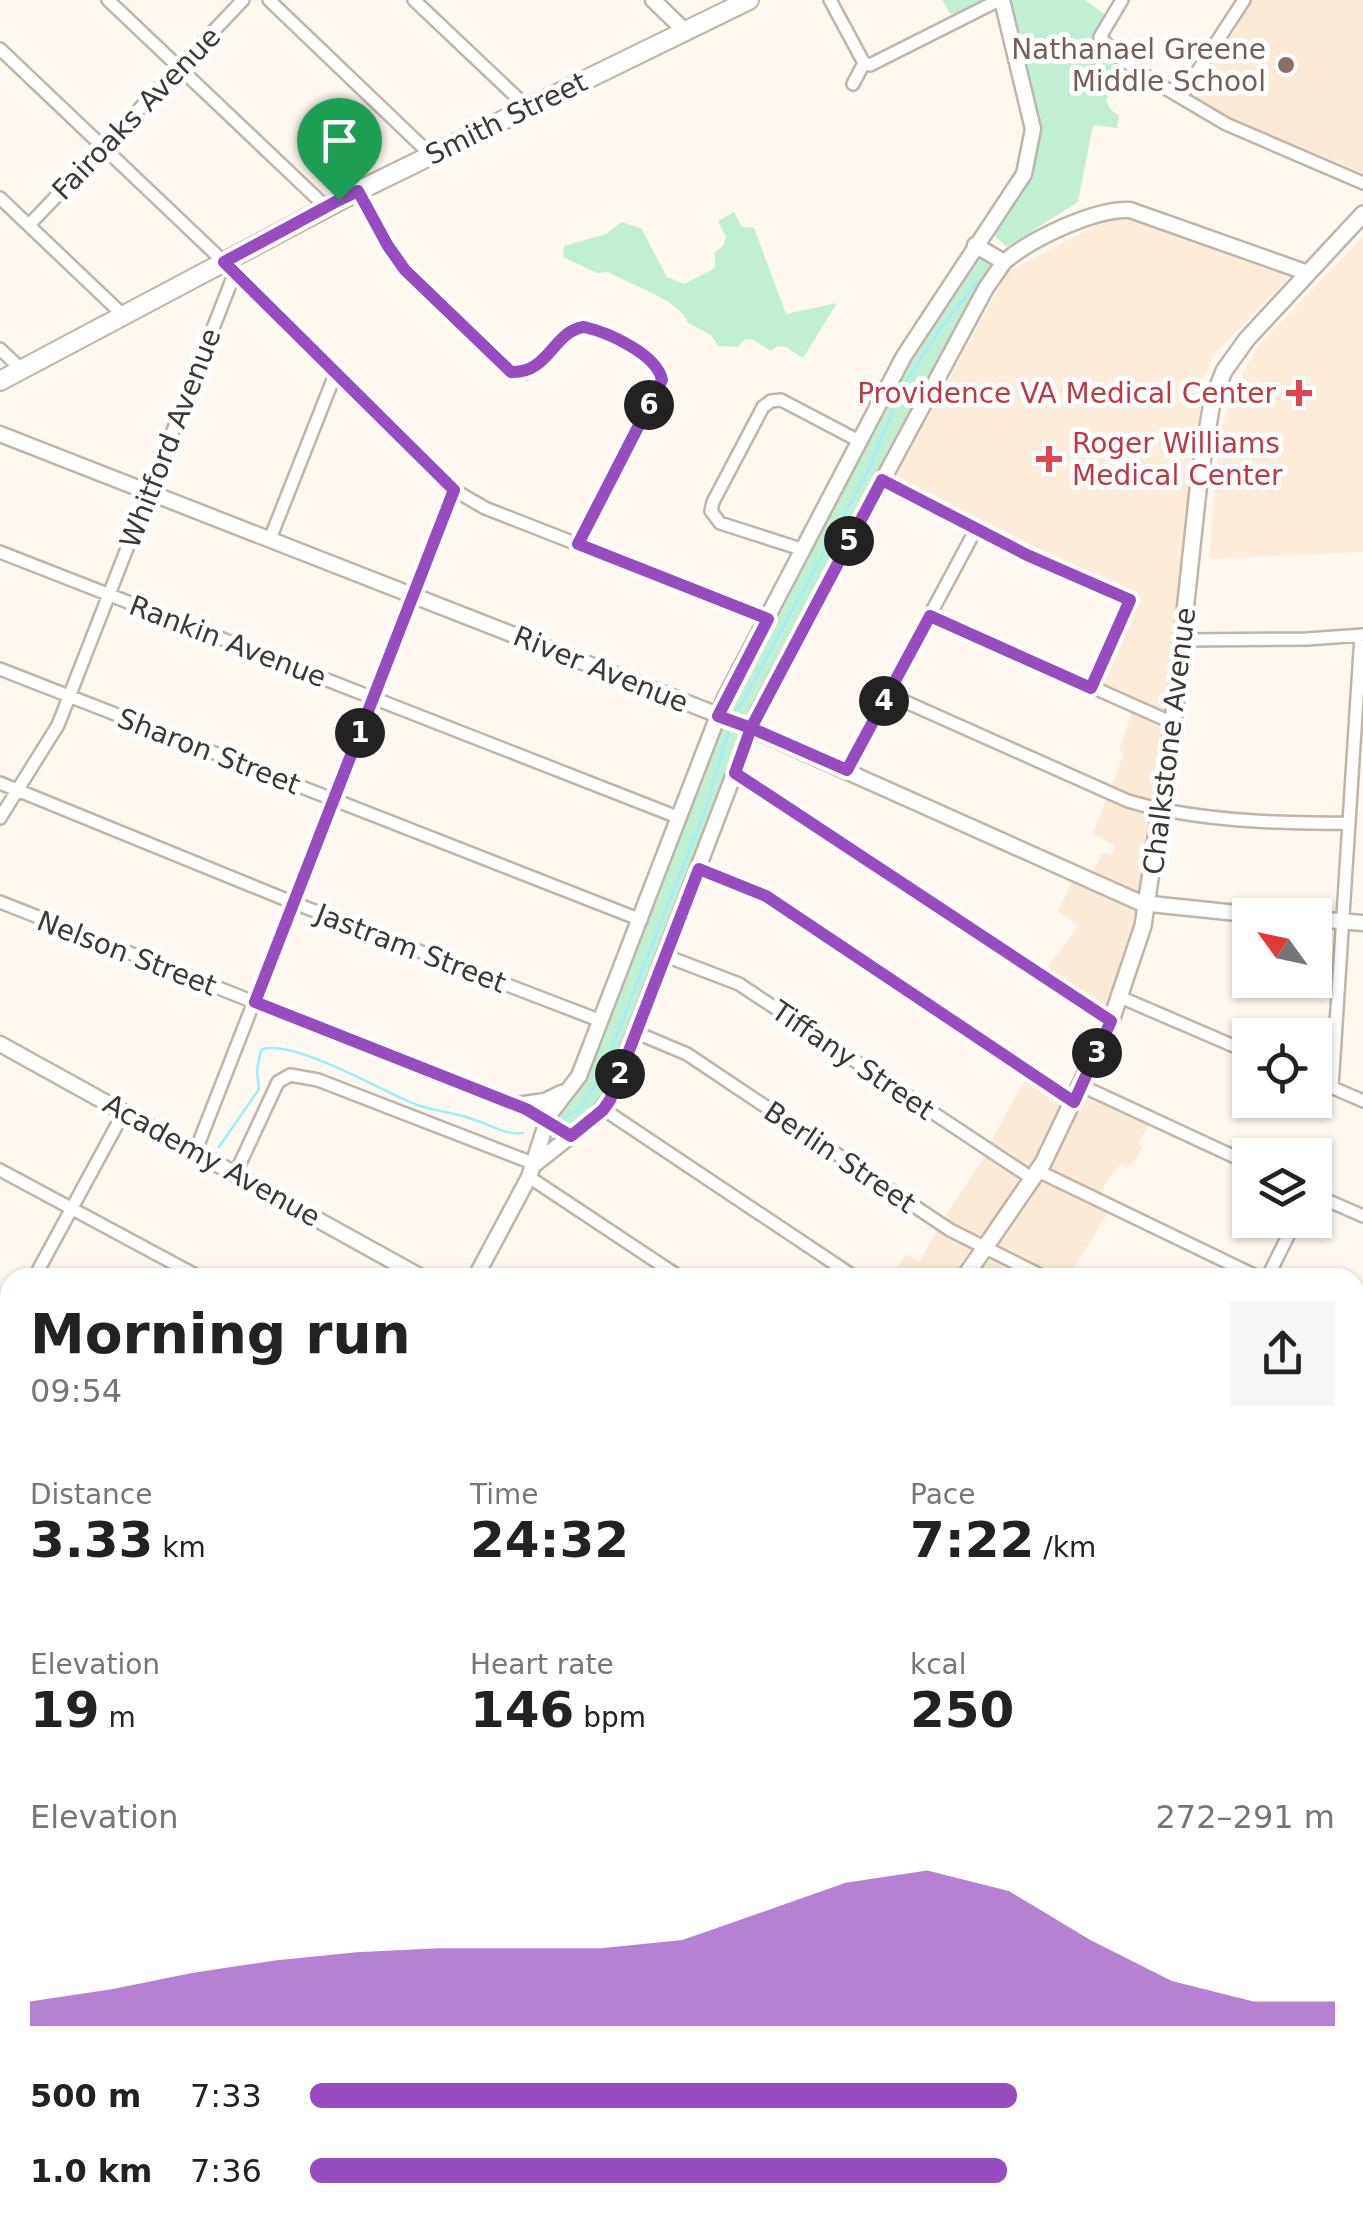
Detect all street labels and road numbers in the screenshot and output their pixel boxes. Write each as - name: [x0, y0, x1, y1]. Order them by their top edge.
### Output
- street label: Fairoaks Avenue: [46, 20, 227, 207]
- street label: Smith Street: [420, 65, 592, 172]
- street label: Whitford Avenue: [113, 324, 228, 553]
- street label: Rankin Avenue: [125, 589, 331, 694]
- street label: Chalkstone Avenue: [1137, 606, 1202, 877]
- street label: River Avenue: [509, 619, 693, 720]
- street label: Sharon Street: [113, 702, 305, 801]
- street label: Jastram Street: [309, 896, 511, 1000]
- street label: Nelson Street: [32, 904, 221, 1003]
- street label: Tiffany Street: [764, 993, 940, 1127]
- street label: Academy Avenue: [97, 1087, 326, 1234]
- street label: Berlin Street: [758, 1095, 922, 1220]

